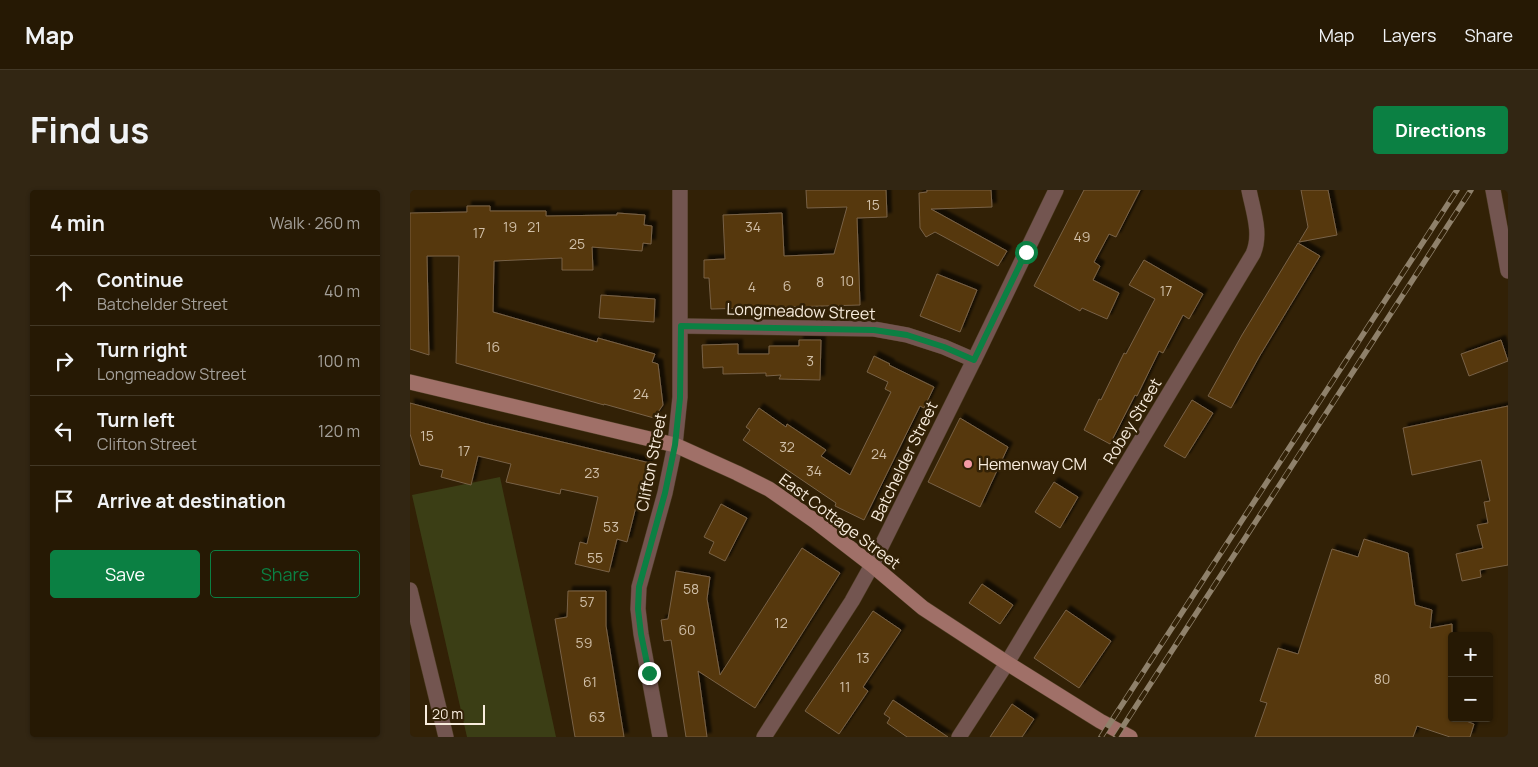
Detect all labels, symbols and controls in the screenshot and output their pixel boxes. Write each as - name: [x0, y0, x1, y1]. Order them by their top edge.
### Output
- text: Map: [25, 18, 74, 51]
- text: Map: [1319, 23, 1354, 47]
- text: Layers: [1382, 23, 1436, 47]
- text: Share: [1464, 23, 1513, 47]
- text: Find us: [30, 106, 149, 154]
- button: Directions: [1373, 106, 1508, 154]
- house number: 15: [866, 195, 880, 214]
- text: 4 min: [50, 209, 105, 237]
- text: Walk · 260 m: [270, 212, 360, 234]
- house number: 19: [503, 217, 517, 236]
- house number: 21: [527, 217, 541, 236]
- house number: 34: [745, 217, 761, 236]
- house number: 17: [473, 223, 485, 242]
- house number: 49: [1074, 227, 1090, 246]
- house number: 25: [569, 234, 585, 253]
- route start: [1015, 241, 1038, 264]
- text: Continue: [97, 267, 183, 293]
- house number: 10: [840, 271, 854, 290]
- house number: 8: [816, 272, 824, 291]
- house number: 6: [783, 276, 791, 295]
- icon: ahead: [50, 277, 78, 305]
- house number: 4: [748, 277, 756, 296]
- text: 40 m: [324, 280, 360, 302]
- house number: 17: [1160, 281, 1172, 300]
- text: Batchelder Street: [97, 293, 228, 315]
- street label: Longmeadow Street: [726, 297, 876, 325]
- text: Turn right: [97, 337, 187, 363]
- house number: 16: [486, 337, 500, 356]
- icon: right: [50, 347, 78, 375]
- text: 100 m: [317, 350, 360, 372]
- house number: 3: [806, 351, 814, 370]
- text: Longmeadow Street: [97, 363, 246, 385]
- street label: Robey Street: [1098, 374, 1166, 468]
- house number: 24: [633, 384, 649, 403]
- street label: Batchelder Street: [865, 397, 943, 525]
- text: Turn left: [97, 407, 175, 433]
- street label: Clifton Street: [631, 411, 671, 513]
- icon: left: [50, 417, 78, 445]
- text: 120 m: [318, 420, 360, 442]
- house number: 15: [420, 426, 434, 445]
- text: Clifton Street: [97, 433, 197, 455]
- house number: 32: [779, 437, 795, 456]
- house number: 17: [458, 441, 470, 460]
- house number: 24: [871, 444, 887, 463]
- place label: Hemenway CM: [978, 453, 1087, 475]
- marker: Hemenway CM: [962, 458, 974, 470]
- house number: 34: [806, 461, 822, 480]
- house number: 23: [584, 463, 600, 482]
- street label: East Cottage Street: [775, 468, 905, 574]
- icon: arrive: [50, 487, 78, 515]
- text: Arrive at destination: [97, 488, 286, 514]
- house number: 53: [603, 517, 619, 536]
- house number: 55: [587, 548, 603, 567]
- button: Save: [50, 550, 200, 598]
- button: Share: [210, 550, 360, 598]
- house number: 58: [683, 579, 699, 598]
- house number: 57: [579, 592, 595, 611]
- house number: 12: [774, 613, 788, 632]
- house number: 60: [678, 620, 696, 639]
- map controls: [1448, 632, 1493, 722]
- button: +: [1448, 632, 1493, 677]
- house number: 59: [576, 633, 592, 652]
- house number: 13: [856, 648, 870, 667]
- route end: [638, 662, 661, 685]
- house number: 80: [1374, 669, 1390, 688]
- house number: 61: [583, 672, 597, 691]
- house number: 11: [840, 677, 850, 696]
- button: −: [1448, 677, 1493, 722]
- scale bar: [425, 702, 485, 725]
- text: 20 m: [432, 704, 463, 723]
- house number: 63: [589, 707, 605, 726]

